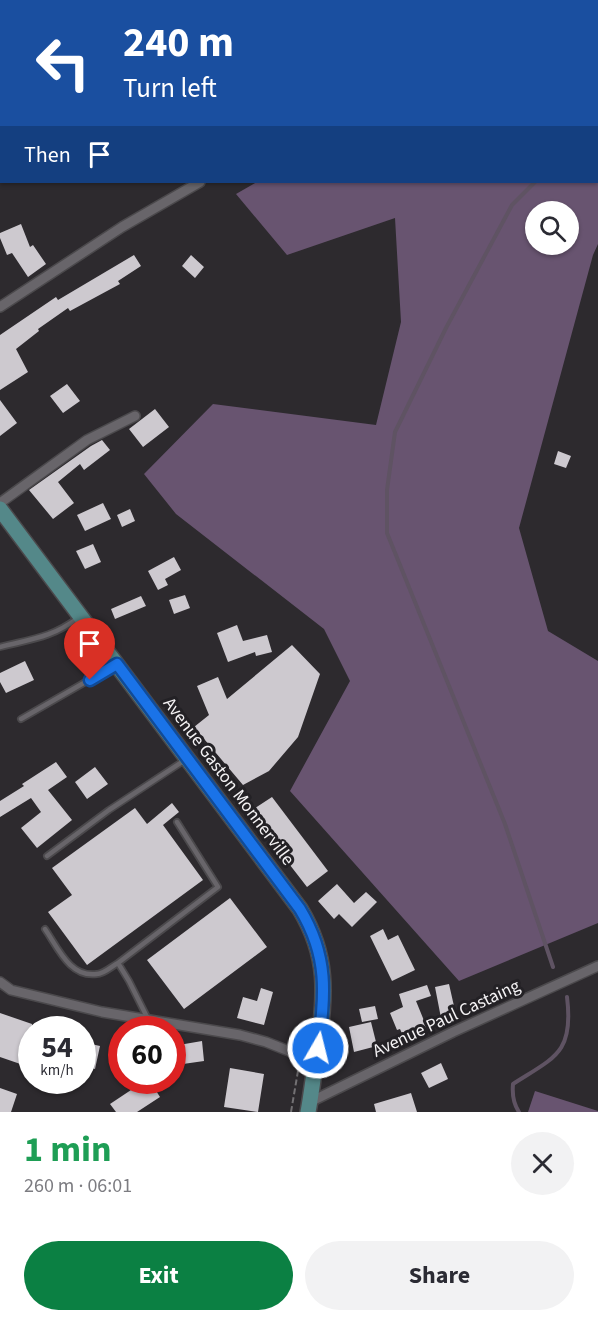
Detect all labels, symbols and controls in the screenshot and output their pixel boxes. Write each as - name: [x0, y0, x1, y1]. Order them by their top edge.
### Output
- text: 240 m: [123, 13, 234, 73]
- icon: left: [24, 24, 102, 102]
- text: Turn left: [123, 69, 217, 108]
- icon: arrive: [83, 138, 116, 171]
- text: Then: [24, 139, 71, 171]
- map controls: [525, 201, 579, 255]
- button: search: [525, 201, 579, 255]
- pin: [64, 618, 115, 680]
- icon: arrive: [73, 627, 106, 660]
- street label: Avenue Gaston Monnerville: [157, 692, 300, 871]
- street label: Avenue Paul Castaing: [368, 973, 524, 1064]
- speed limit sign: 60: [108, 1016, 186, 1094]
- position arrow: [286, 1016, 350, 1080]
- text: 54: [41, 1026, 73, 1069]
- text: km/h: [40, 1060, 74, 1081]
- text: 1 min: [24, 1124, 112, 1175]
- button: close: [511, 1132, 574, 1195]
- text: 260 m · 06:01: [24, 1172, 132, 1200]
- button: Exit: [24, 1241, 293, 1310]
- button: Share: [305, 1241, 574, 1310]

